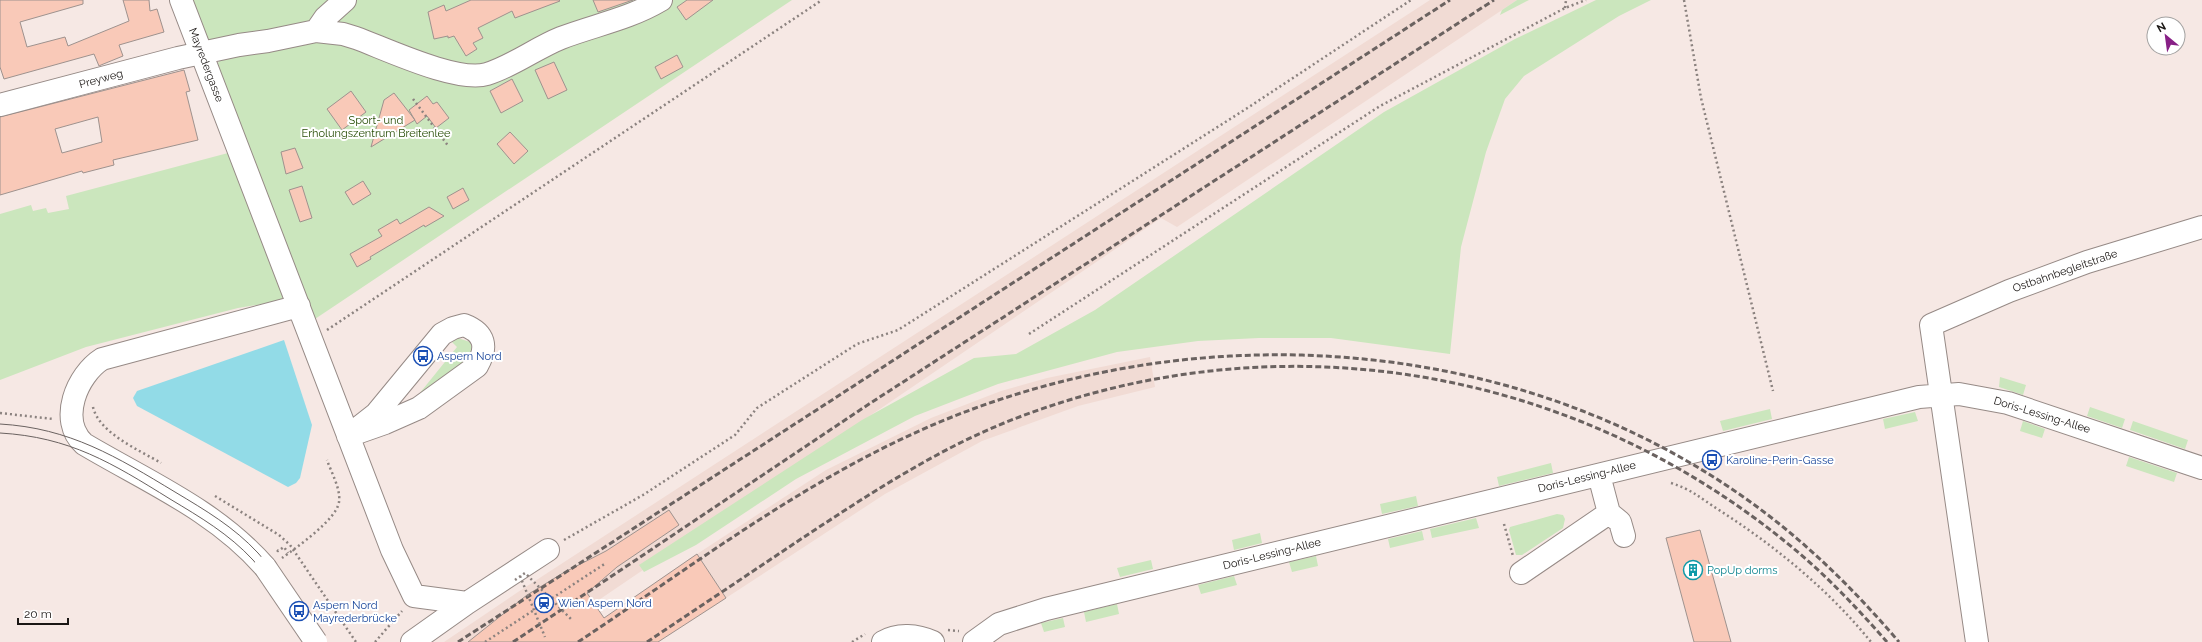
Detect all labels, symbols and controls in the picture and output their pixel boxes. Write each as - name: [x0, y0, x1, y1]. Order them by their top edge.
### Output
- north arrow: [2146, 16, 2186, 56]
- text: N: [2155, 20, 2168, 35]
- street label: Mayredergasse: [186, 26, 226, 104]
- street label: Preyweg: [78, 67, 124, 91]
- park label: Sport- und Erholungszentrum Breitenlee: [302, 114, 451, 140]
- street label: Ostbahnbegleitstraße: [2011, 247, 2120, 295]
- bus stop icon: Aspern Nord: [412, 345, 434, 367]
- place label: Aspern Nord: [437, 350, 502, 363]
- street label: Doris-Lessing-Allee: [1992, 394, 2092, 436]
- bus stop icon: Karoline-Perin-Gasse: [1701, 449, 1723, 471]
- place label: Karoline-Perin-Gasse: [1726, 454, 1834, 467]
- street label: Doris-Lessing-Allee: [1537, 458, 1638, 495]
- street label: Doris-Lessing-Allee: [1222, 535, 1323, 572]
- building icon: PopUp dorms: [1682, 559, 1704, 581]
- place label: PopUp dorms: [1707, 564, 1777, 577]
- station icon: Wien Aspern Nord: [533, 592, 555, 614]
- place label: Wien Aspern Nord: [558, 597, 652, 610]
- place label: Aspern Nord Mayrederbrücke: [313, 599, 397, 625]
- scale bar: [18, 600, 68, 626]
- bus stop icon: Aspern Nord Mayrederbrücke: [288, 600, 310, 622]
- text: 20 m: [24, 607, 52, 621]

